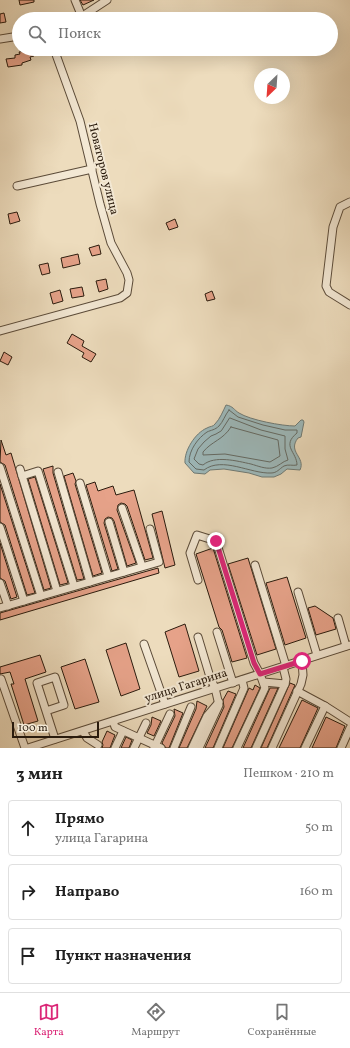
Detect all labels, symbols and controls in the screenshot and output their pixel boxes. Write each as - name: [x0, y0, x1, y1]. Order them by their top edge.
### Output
- search box: [12, 12, 338, 56]
- icon: search: [26, 23, 48, 45]
- text: Поиск: [58, 24, 101, 45]
- north arrow: [254, 68, 290, 104]
- street label: Новаторов улица: [84, 121, 122, 217]
- route end: [207, 532, 225, 550]
- route start: [293, 652, 311, 670]
- street label: улица Гагарина: [143, 665, 229, 707]
- scale bar: [12, 720, 99, 739]
- text: 100 m: [18, 721, 48, 736]
- text: 3 мин: [16, 763, 63, 786]
- text: Пешком · 210 m: [243, 765, 334, 783]
- text: Прямо: [55, 809, 104, 830]
- icon: ahead: [17, 817, 39, 839]
- text: 50 m: [305, 819, 333, 837]
- text: улица Гагарина: [55, 830, 148, 848]
- icon: right: [17, 881, 39, 903]
- text: Направо: [55, 882, 119, 903]
- text: 160 m: [299, 883, 333, 901]
- icon: arrive: [17, 945, 39, 967]
- text: Пункт назначения: [55, 946, 191, 967]
- tab: Карта: [34, 1001, 64, 1040]
- tab: Маршрут: [131, 1001, 180, 1040]
- tab: Сохранённые: [248, 1001, 316, 1040]

